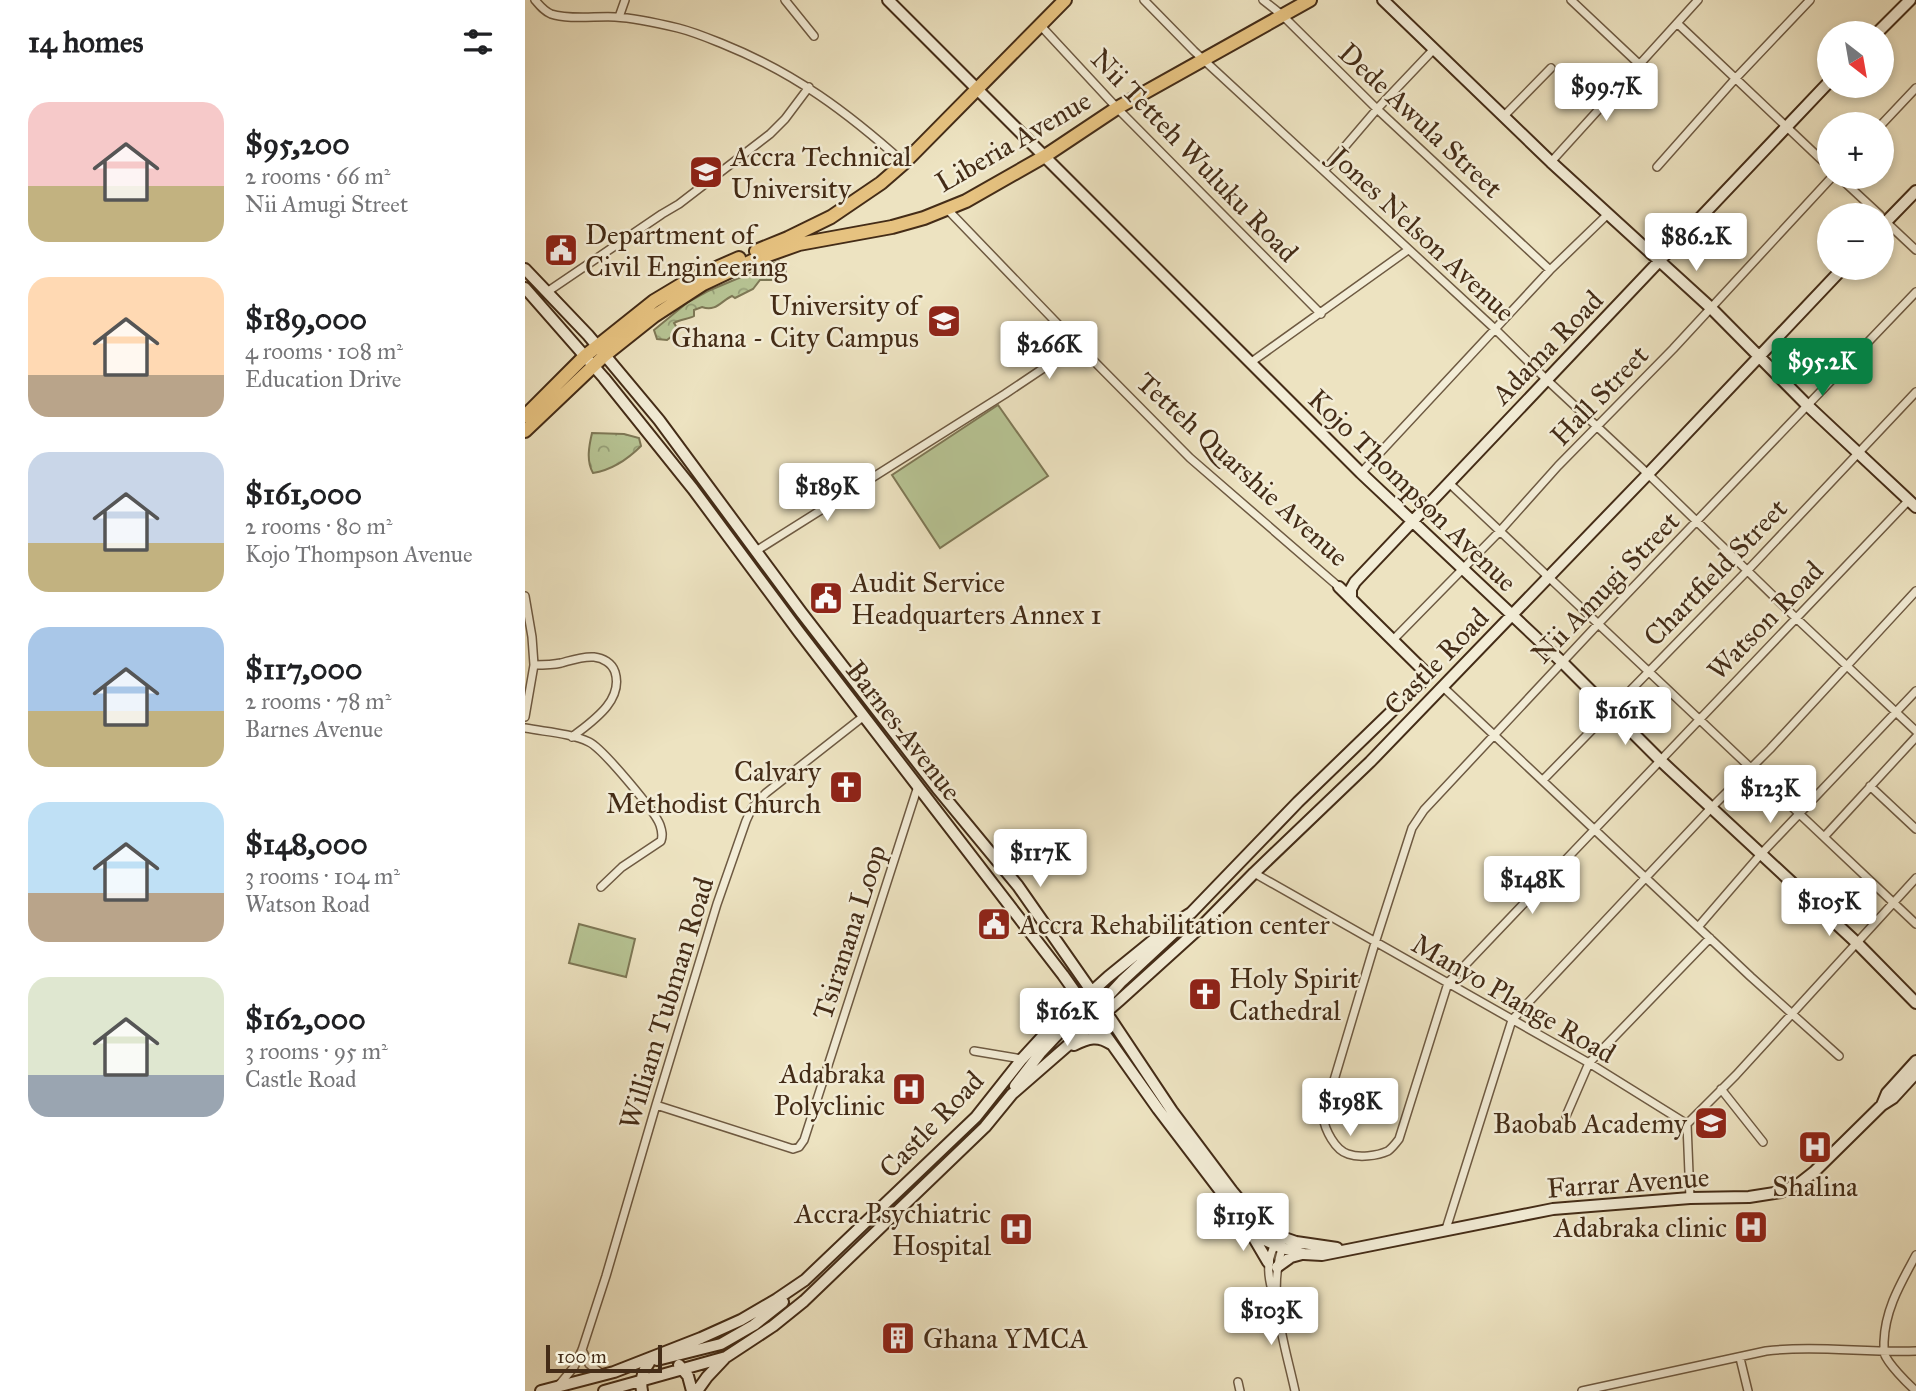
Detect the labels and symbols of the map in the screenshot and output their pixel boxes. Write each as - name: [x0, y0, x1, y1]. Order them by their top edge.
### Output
- north arrow: [1817, 21, 1893, 98]
- street label: Dede Awula Street: [1331, 35, 1510, 205]
- street label: Nii Tetteh Wuluku Road: [1084, 41, 1306, 270]
- pin: $99.7K: [1549, 64, 1663, 123]
- street label: Liberia Avenue: [929, 83, 1097, 200]
- street label: Jones Nelson Avenue: [1321, 138, 1523, 329]
- place label: Accra Technical University: [730, 139, 912, 206]
- school or university icon: Accra Technical University: [687, 153, 725, 191]
- pin: $86.2K: [1639, 214, 1753, 273]
- place label: Department of Civil Engineering: [585, 217, 788, 284]
- public building icon: Department of Civil Engineering: [542, 231, 580, 269]
- street label: Adama Road: [1483, 283, 1611, 413]
- place label: University of Ghana - City Campus: [671, 288, 924, 355]
- school or university icon: University of Ghana - City Campus: [925, 302, 963, 340]
- pin: $266K: [1000, 322, 1098, 381]
- street label: Hall Street: [1543, 338, 1656, 453]
- pin: $95.2K: [1765, 338, 1879, 398]
- street label: Tetteh Quarshie Avenue: [1129, 365, 1356, 574]
- street label: Kojo Thompson Avenue: [1301, 381, 1525, 599]
- pin: $189K: [778, 463, 876, 523]
- street label: Chartfield Street: [1636, 491, 1795, 654]
- street label: Nii Amugi Street: [1524, 504, 1687, 671]
- street label: Watson Road: [1700, 553, 1831, 687]
- place label: Audit Service Headquarters Annex 1: [850, 565, 1102, 632]
- public building icon: Audit Service Headquarters Annex 1: [807, 579, 845, 617]
- street label: Castle Road: [1377, 600, 1496, 722]
- street label: Barnes Avenue: [838, 653, 969, 807]
- pin: $161K: [1576, 688, 1674, 747]
- place label: Calvary Methodist Church: [606, 754, 822, 821]
- pin: $123K: [1721, 766, 1819, 825]
- church icon: Calvary Methodist Church: [827, 768, 865, 806]
- pin: $117K: [991, 830, 1089, 889]
- street label: Tsiranana Loop: [805, 840, 894, 1024]
- pin: $148K: [1483, 856, 1581, 916]
- street label: William Tubman Road: [611, 873, 721, 1133]
- pin: $105K: [1780, 878, 1878, 938]
- public building icon: Accra Rehabilitation center: [975, 905, 1013, 943]
- place label: Accra Rehabilitation center: [1018, 907, 1330, 942]
- street label: Manyo Plange Road: [1406, 926, 1622, 1071]
- place label: Holy Spirit Cathedral: [1229, 961, 1359, 1028]
- church icon: Holy Spirit Cathedral: [1186, 975, 1224, 1013]
- pin: $162K: [1018, 988, 1116, 1048]
- place label: Adabraka Polyclinic: [774, 1056, 885, 1123]
- street label: Castle Road: [872, 1063, 991, 1185]
- hospital icon: Adabraka Polyclinic: [890, 1070, 928, 1108]
- pin: $198K: [1301, 1078, 1399, 1138]
- school or university icon: Baobab Academy: [1692, 1104, 1730, 1142]
- place label: Baobab Academy: [1493, 1106, 1688, 1141]
- hospital icon: Shalina: [1796, 1128, 1834, 1166]
- street label: Farrar Avenue: [1546, 1159, 1711, 1206]
- place label: Shalina: [1772, 1169, 1858, 1204]
- pin: $119K: [1194, 1194, 1292, 1253]
- place label: Accra Psychiatric Hospital: [794, 1196, 991, 1263]
- hospital icon: Adabraka clinic: [1732, 1208, 1770, 1246]
- hospital icon: Accra Psychiatric Hospital: [997, 1210, 1035, 1248]
- place label: Adabraka clinic: [1553, 1210, 1727, 1245]
- pin: $103K: [1222, 1288, 1320, 1347]
- building icon: Ghana YMCA: [879, 1319, 917, 1357]
- place label: Ghana YMCA: [923, 1321, 1088, 1356]
- scale bar: [546, 1342, 661, 1374]

